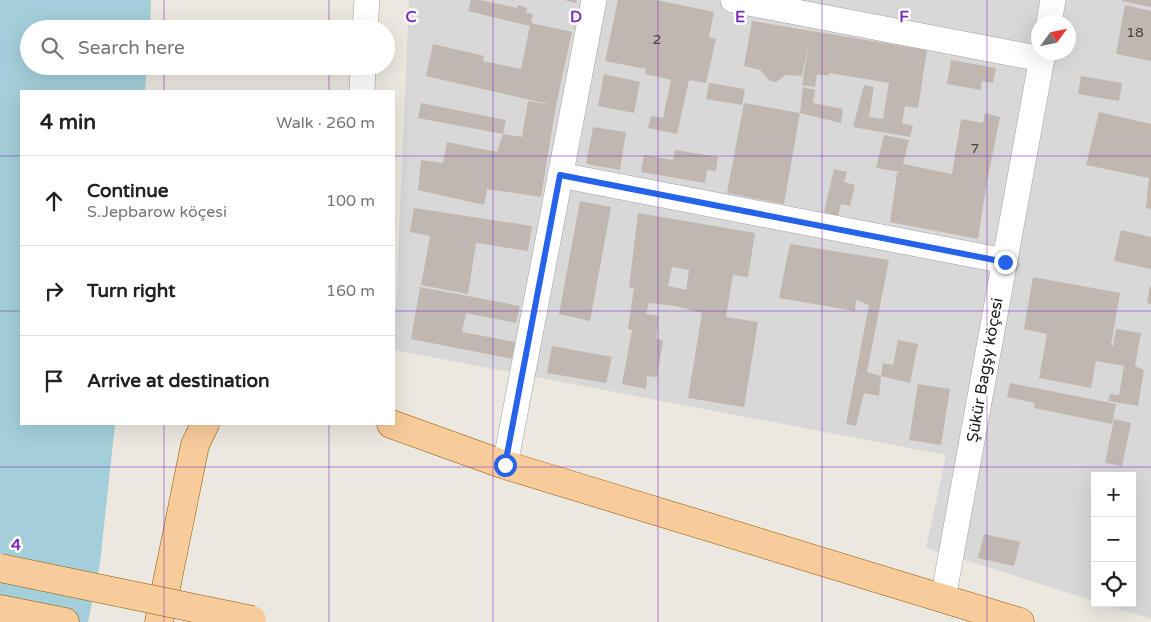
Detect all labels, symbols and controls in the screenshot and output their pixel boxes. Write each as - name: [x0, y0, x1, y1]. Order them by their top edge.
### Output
- text: C: [405, 7, 417, 27]
- text: D: [570, 7, 582, 27]
- text: E: [735, 7, 745, 27]
- text: F: [899, 7, 909, 27]
- north arrow: [1031, 15, 1076, 60]
- search box: [20, 20, 395, 75]
- house number: 18: [1126, 24, 1144, 41]
- house number: 2: [653, 31, 661, 48]
- icon: search: [38, 34, 66, 62]
- text: Search here: [78, 37, 185, 59]
- text: 4 min: [40, 110, 96, 135]
- text: Walk · 260 m: [276, 113, 375, 133]
- house number: 7: [971, 140, 979, 157]
- text: Continue: [87, 180, 169, 202]
- icon: ahead: [40, 187, 68, 215]
- text: 100 m: [326, 191, 375, 211]
- text: S.Jepbarow köçesi: [87, 202, 227, 222]
- route end: [994, 251, 1017, 274]
- icon: right: [40, 277, 68, 305]
- text: Turn right: [87, 280, 175, 302]
- text: 160 m: [326, 281, 375, 301]
- street label: Şükür Bagşy köçesi: [962, 296, 1008, 444]
- icon: arrive: [40, 367, 68, 395]
- text: Arrive at destination: [87, 370, 270, 392]
- route start: [494, 454, 517, 477]
- map controls: [1091, 472, 1136, 607]
- button: +: [1091, 472, 1136, 517]
- button: −: [1091, 517, 1136, 562]
- text: 4: [11, 535, 21, 555]
- button: locate: [1091, 562, 1136, 607]

